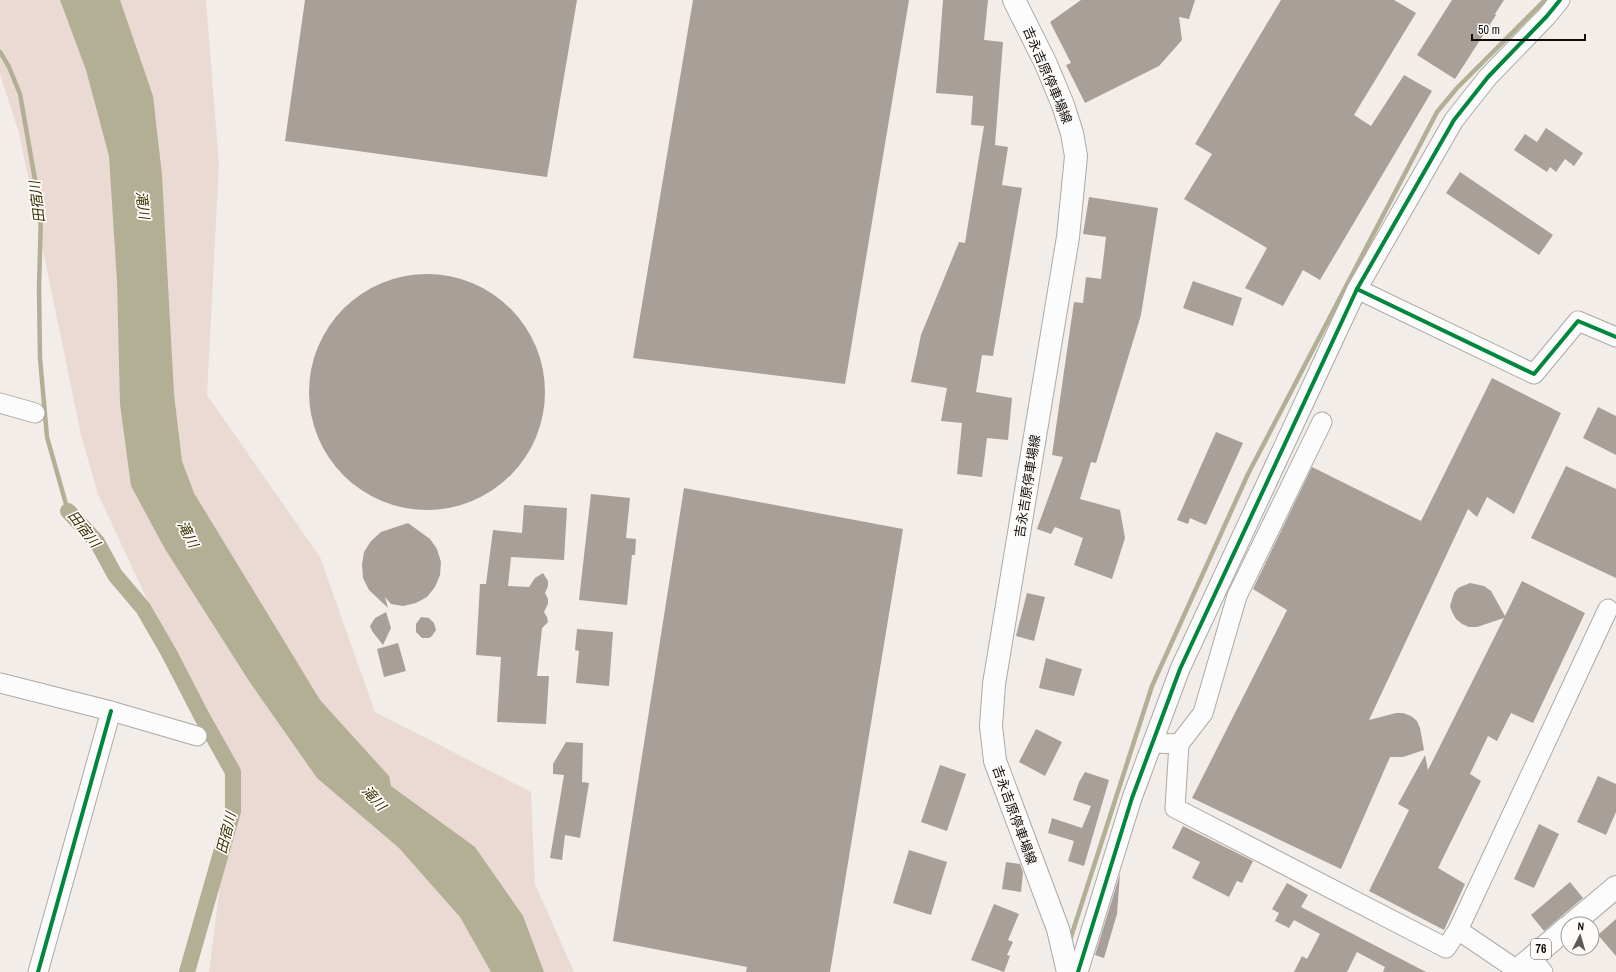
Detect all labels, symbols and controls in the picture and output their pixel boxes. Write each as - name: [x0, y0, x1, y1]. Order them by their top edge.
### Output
- scale bar: [1472, 16, 1585, 42]
- text: 50 m: [1478, 22, 1500, 38]
- street label: 吉永吉原停車場線: [1019, 24, 1076, 126]
- water label: 田宿川: [25, 178, 48, 224]
- water label: 滝川: [132, 190, 154, 222]
- street label: 吉永吉原停車場線: [1011, 433, 1044, 539]
- water label: 田宿川: [64, 507, 105, 553]
- water label: 滝川: [174, 517, 203, 552]
- street label: 吉永吉原停車場線: [989, 763, 1040, 867]
- water label: 滝川: [358, 782, 391, 816]
- water label: 田宿川: [212, 809, 240, 856]
- north arrow: [1560, 916, 1600, 956]
- text: N: [1577, 919, 1585, 933]
- road number: 76: [1531, 939, 1551, 959]

